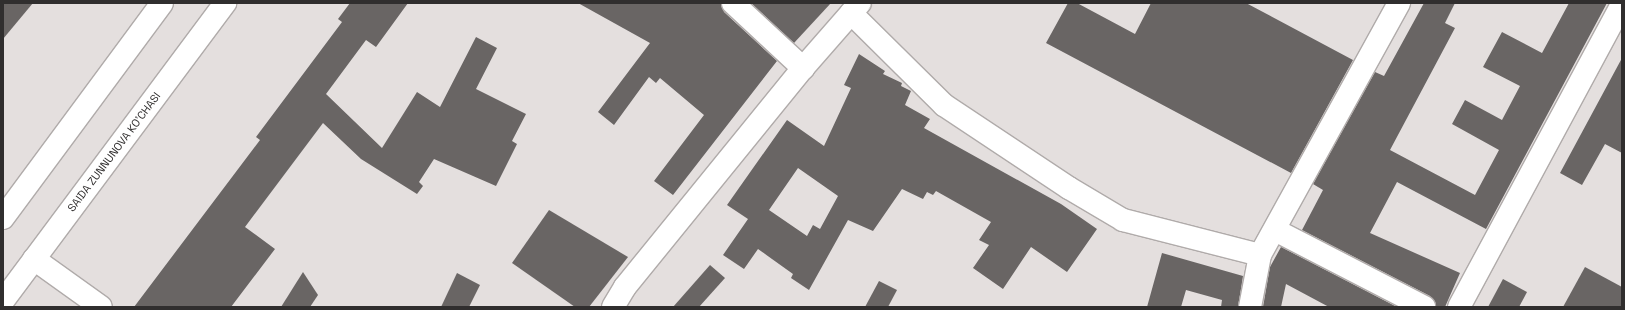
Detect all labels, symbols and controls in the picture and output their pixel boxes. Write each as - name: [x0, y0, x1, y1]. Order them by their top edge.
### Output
- street label: SAIDA ZUNNUNOVA KO'CHASI: [65, 90, 163, 214]

